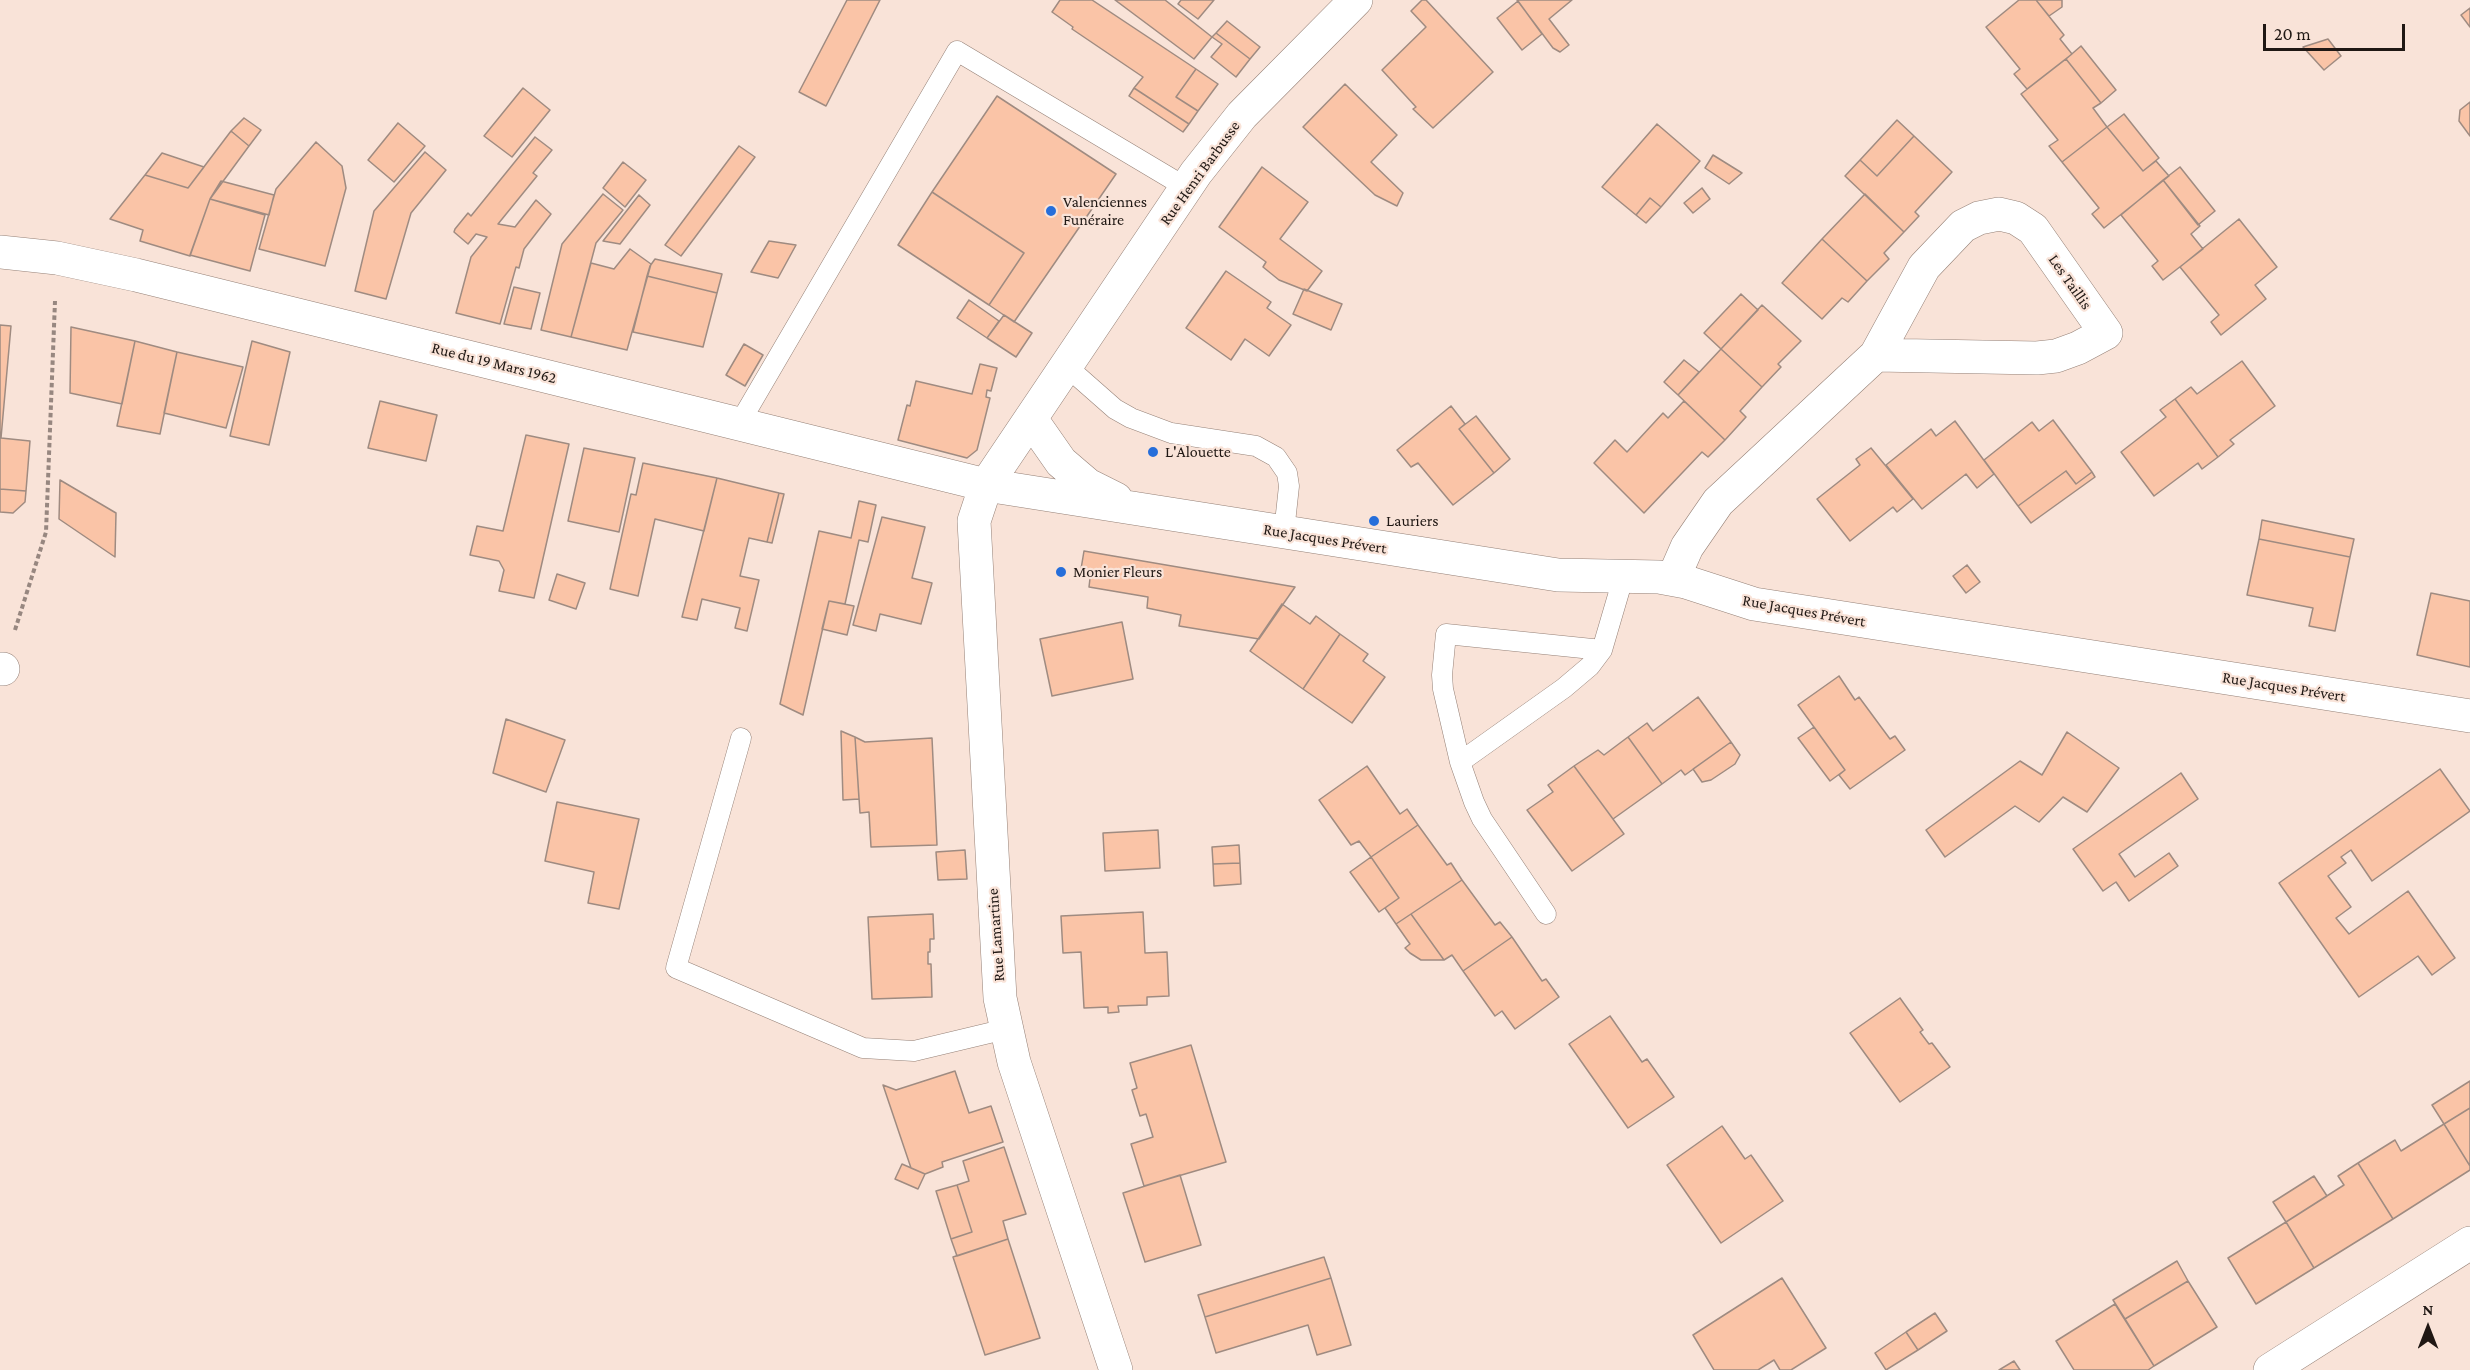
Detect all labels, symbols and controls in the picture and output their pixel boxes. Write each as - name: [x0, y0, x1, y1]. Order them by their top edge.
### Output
- scale bar: [2266, 12, 2408, 50]
- text: 20 m: [2274, 24, 2311, 44]
- street label: Rue Henri Barbusse: [1156, 117, 1244, 229]
- place label: Valenciennes Funéraire: [1063, 192, 1147, 230]
- marker: Valenciennes Funéraire: [1044, 204, 1058, 218]
- street label: Les Taillis: [2044, 251, 2096, 313]
- street label: Rue du 19 Mars 1962: [430, 338, 558, 388]
- place label: L'Alouette: [1165, 442, 1231, 462]
- marker: L'Alouette: [1146, 445, 1160, 459]
- place label: Lauriers: [1386, 511, 1439, 531]
- marker: Lauriers: [1367, 514, 1381, 528]
- street label: Rue Jacques Prévert: [1262, 520, 1388, 558]
- place label: Monier Fleurs: [1073, 562, 1162, 582]
- marker: Monier Fleurs: [1054, 565, 1068, 579]
- street label: Rue Jacques Prévert: [1741, 591, 1867, 631]
- street label: Rue Jacques Prévert: [2221, 668, 2347, 706]
- street label: Rue Lamartine: [983, 888, 1009, 982]
- north arrow: [2398, 1298, 2458, 1358]
- text: N: [2423, 1301, 2433, 1318]

